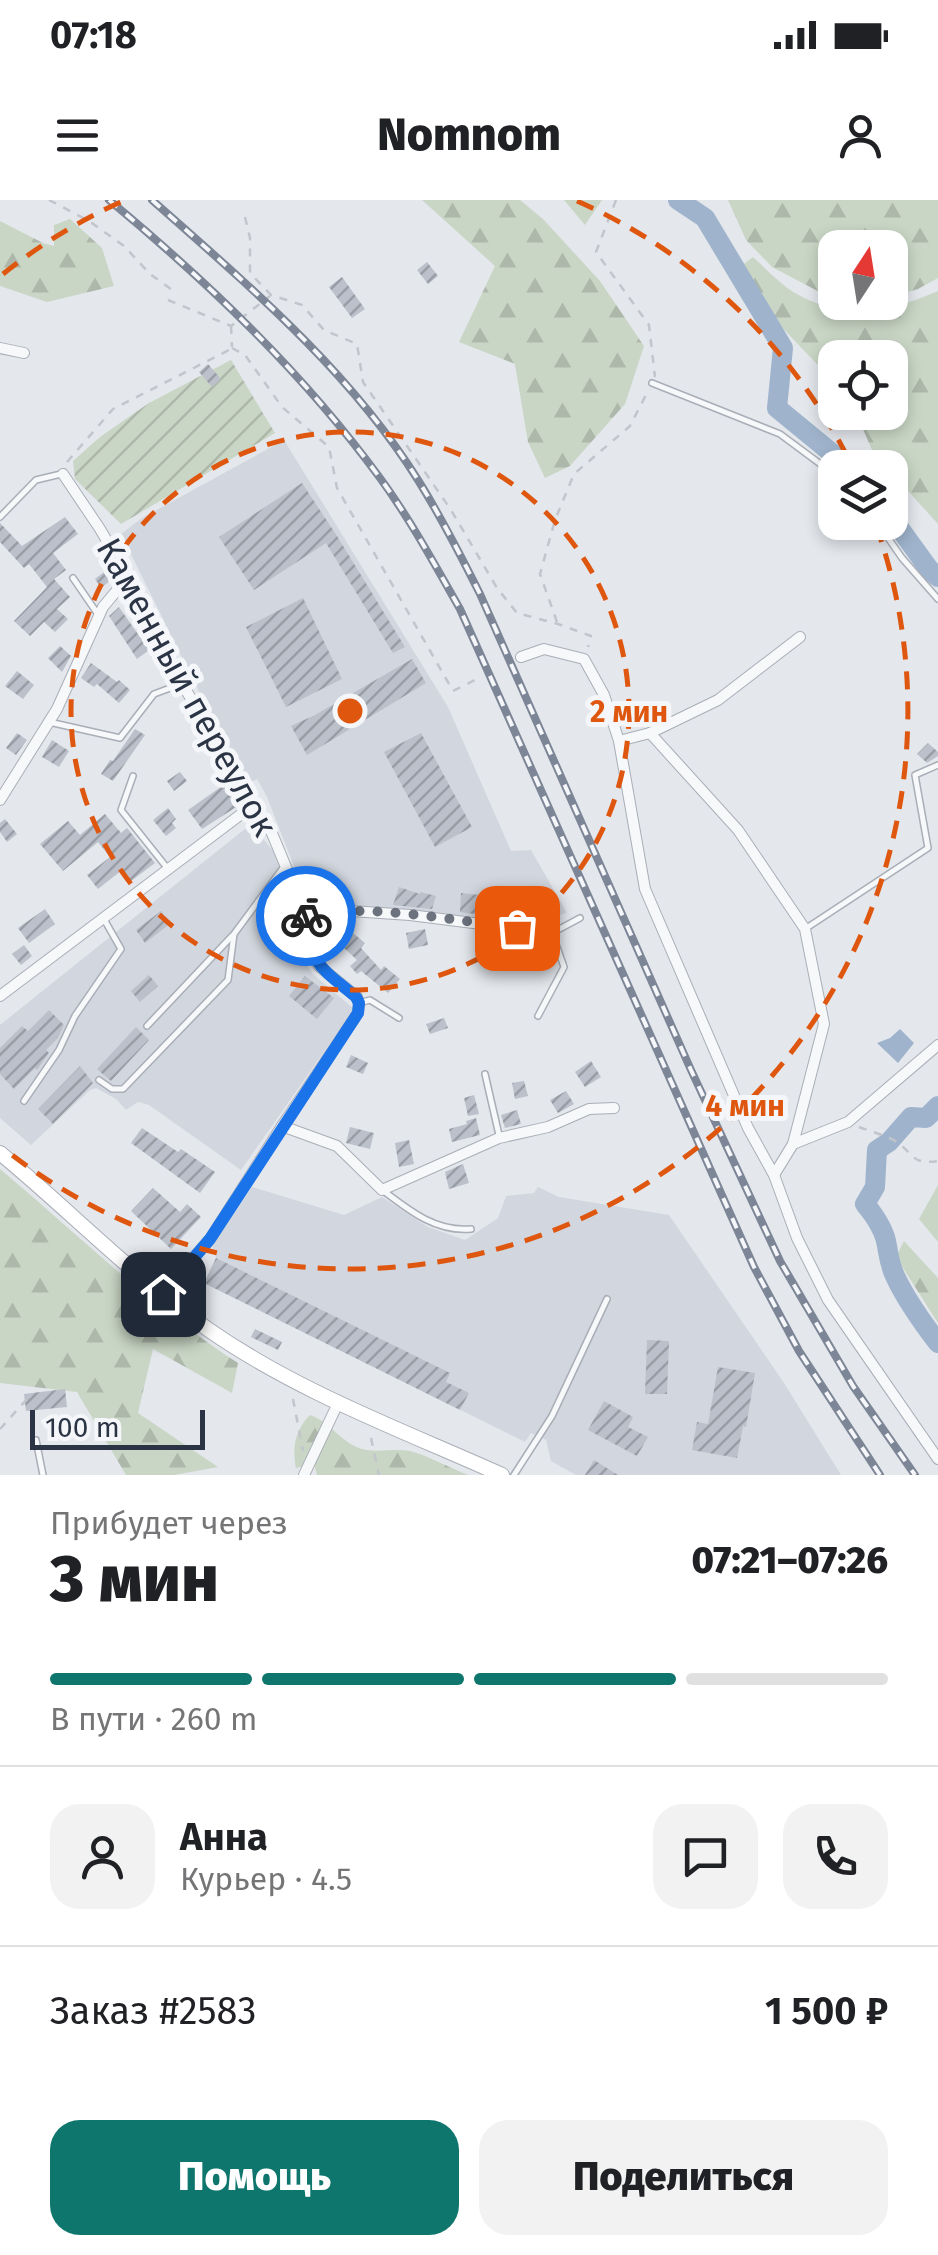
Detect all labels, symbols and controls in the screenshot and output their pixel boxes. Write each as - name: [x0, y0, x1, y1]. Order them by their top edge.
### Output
- text: 07:18: [50, 12, 137, 58]
- icon: menu: [50, 108, 105, 163]
- text: Nomnom: [377, 108, 561, 162]
- icon: person: [833, 108, 888, 163]
- north arrow: [818, 230, 908, 320]
- map controls: [818, 230, 908, 540]
- button: locate: [818, 340, 908, 430]
- button: layers: [818, 450, 908, 540]
- street label: Каменный переулок: [88, 531, 286, 843]
- centre of rings: [332, 693, 368, 729]
- text: 2 мин: [590, 694, 668, 730]
- courier: [256, 866, 356, 966]
- pin: [475, 886, 560, 971]
- icon: bike: [279, 889, 334, 944]
- icon: bag: [490, 901, 545, 956]
- text: 4 мин: [705, 1088, 785, 1124]
- pin: [121, 1252, 206, 1337]
- icon: home: [136, 1267, 191, 1322]
- scale bar: [30, 1405, 205, 1450]
- text: 100 m: [45, 1411, 120, 1444]
- text: Прибудет через: [50, 1504, 288, 1542]
- text: 07:21–07:26: [692, 1537, 888, 1583]
- text: 3 мин: [50, 1540, 219, 1618]
- text: В пути · 260 m: [50, 1700, 258, 1738]
- button: person: [50, 1804, 155, 1909]
- button: chat: [653, 1804, 758, 1909]
- button: phone: [783, 1804, 888, 1909]
- text: Анна: [180, 1814, 268, 1860]
- text: Курьер · 4.5: [180, 1860, 352, 1898]
- text: Заказ #2583: [50, 1988, 257, 2034]
- text: 1 500 ₽: [765, 1988, 888, 2034]
- button: Помощь: [50, 2120, 459, 2235]
- button: Поделиться: [479, 2120, 888, 2235]

